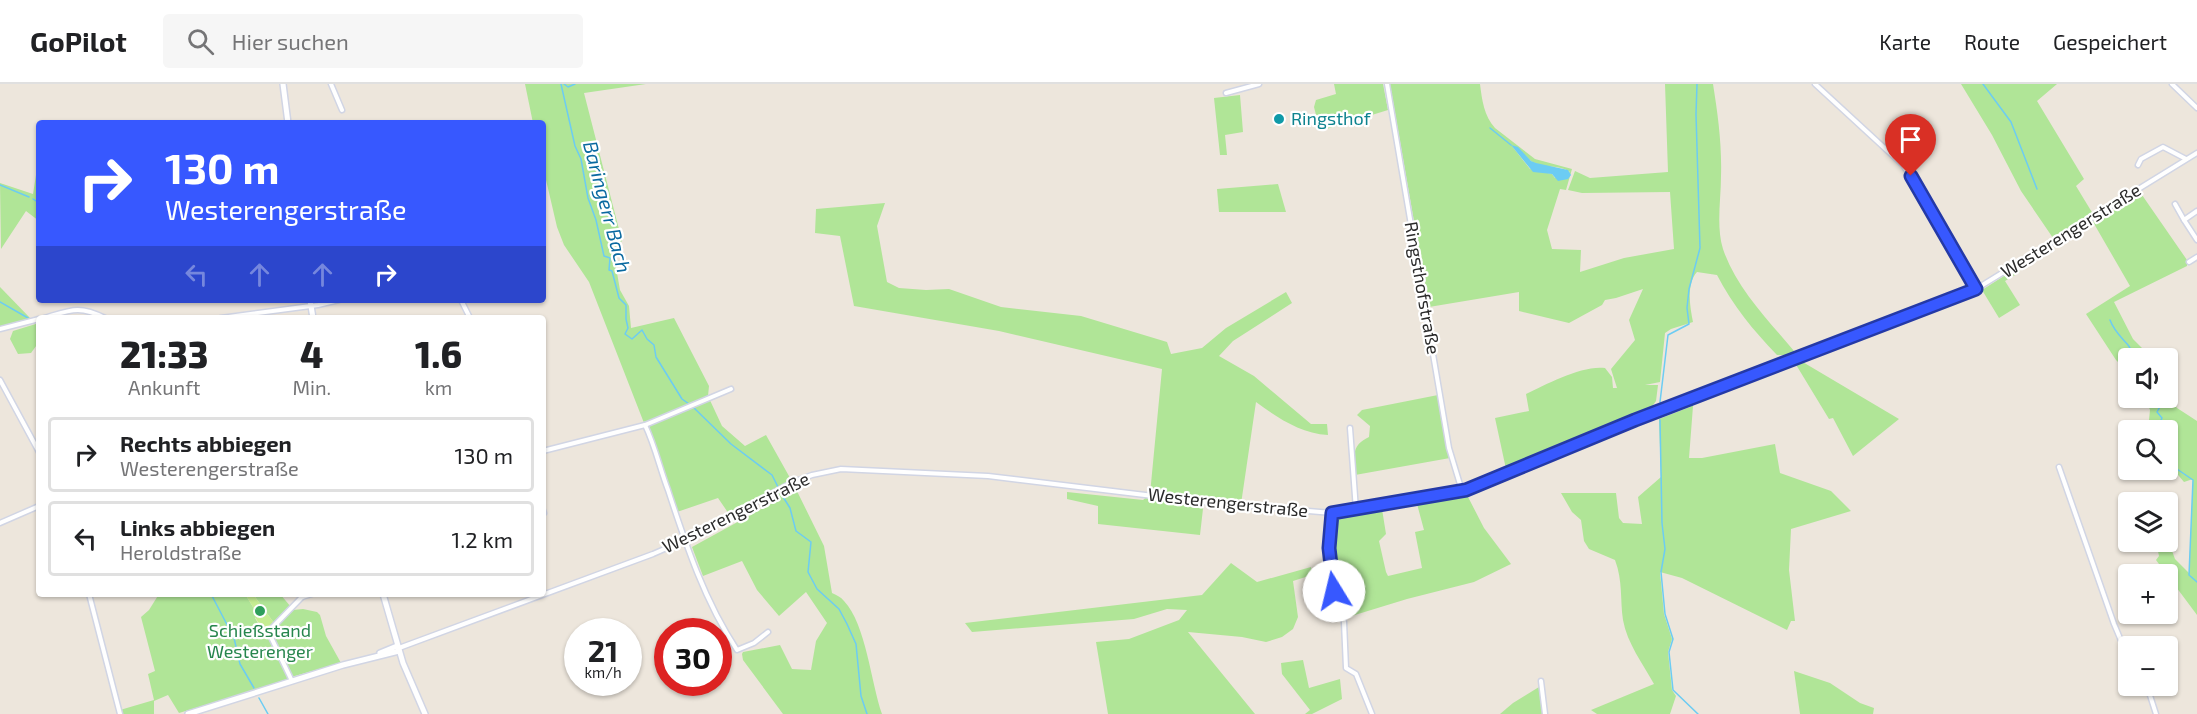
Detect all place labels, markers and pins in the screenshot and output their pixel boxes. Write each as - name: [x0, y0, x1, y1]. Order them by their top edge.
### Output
- place label: Ringsthof: [1291, 107, 1372, 129]
- marker: Ringsthof: [1272, 112, 1286, 126]
- pin: [1885, 114, 1936, 176]
- marker: Schießstand Westerenger: [253, 604, 267, 618]
- place label: Schießstand Westerenger: [207, 619, 313, 662]

